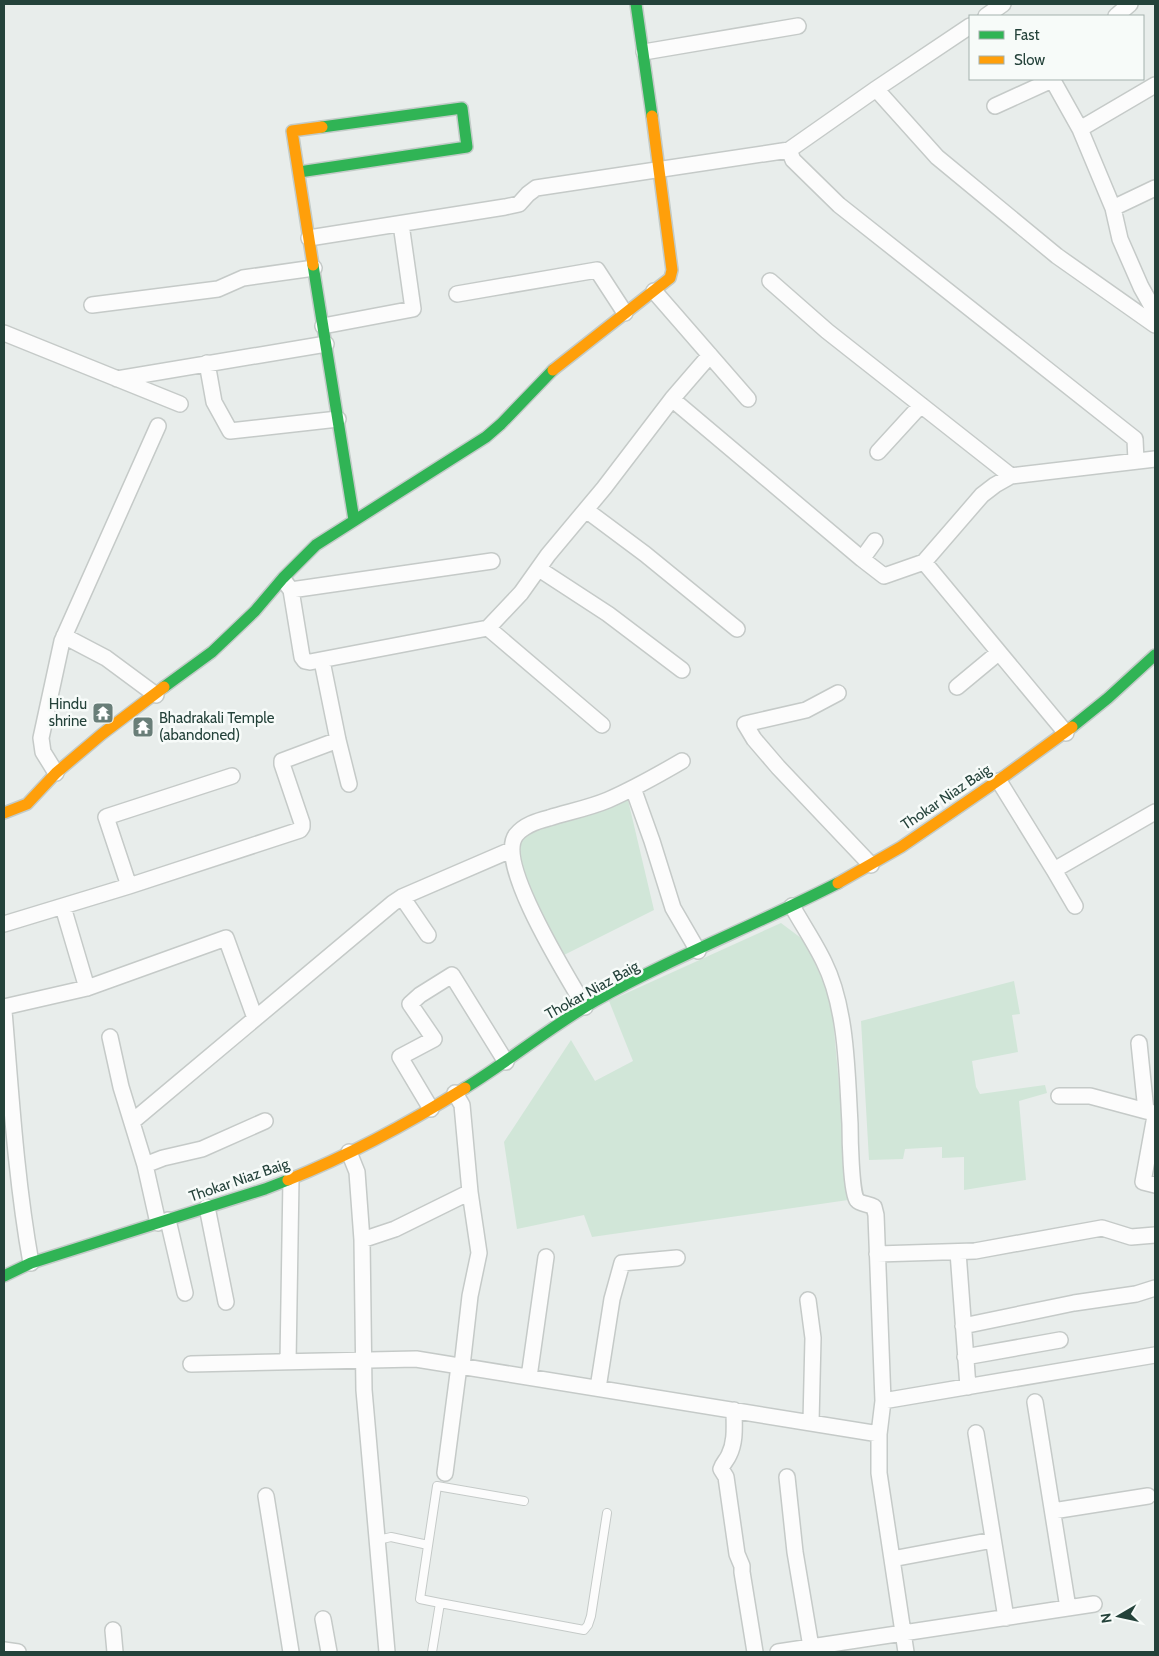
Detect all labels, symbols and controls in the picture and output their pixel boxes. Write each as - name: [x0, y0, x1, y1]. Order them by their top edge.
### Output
- legend: [969, 15, 1144, 80]
- text: Fast: [1014, 26, 1039, 44]
- text: Slow: [1014, 51, 1045, 69]
- place label: Hindu shrine: [49, 695, 87, 730]
- temple icon: Hindu shrine: [91, 701, 115, 725]
- place label: Bhadrakali Temple (abandoned): [159, 709, 275, 744]
- temple icon: Bhadrakali Temple (abandoned): [131, 715, 155, 739]
- street label: Thokar Niaz Baig: [898, 760, 995, 834]
- street label: Thokar Niaz Baig: [542, 957, 642, 1023]
- street label: Thokar Niaz Baig: [187, 1154, 292, 1205]
- north arrow: [1094, 1591, 1144, 1641]
- text: N: [1096, 1612, 1116, 1624]

